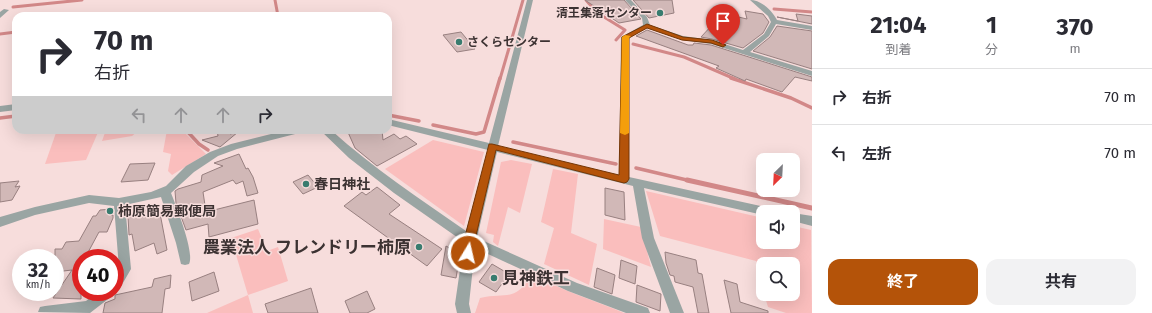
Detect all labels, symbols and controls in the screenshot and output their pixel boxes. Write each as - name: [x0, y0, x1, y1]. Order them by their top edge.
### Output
- pin: [706, 4, 740, 45]
- place label: 清王集落センター: [556, 6, 652, 20]
- marker: 清王集落センター: [655, 8, 665, 18]
- icon: arrive: [712, 10, 734, 32]
- text: 21:04: [870, 11, 927, 39]
- text: 1: [986, 11, 997, 39]
- text: 370: [1056, 13, 1094, 41]
- text: 70 m: [94, 24, 153, 57]
- icon: right: [28, 28, 80, 80]
- place label: さくらセンター: [467, 35, 551, 49]
- marker: さくらセンター: [454, 37, 464, 47]
- text: m: [1069, 41, 1081, 56]
- text: 到着: [885, 42, 912, 57]
- text: 分: [985, 42, 998, 57]
- text: 右折: [94, 62, 130, 84]
- icon: right: [828, 86, 850, 108]
- text: 70 m: [1104, 88, 1136, 106]
- text: 右折: [862, 89, 892, 107]
- icon: left: [128, 104, 150, 126]
- icon: ahead: [170, 104, 192, 126]
- icon: ahead: [212, 104, 234, 126]
- icon: right: [254, 104, 276, 126]
- icon: left: [828, 142, 850, 164]
- text: 70 m: [1104, 144, 1136, 162]
- text: 左折: [862, 145, 892, 163]
- north arrow: [756, 153, 800, 197]
- map controls: [756, 153, 800, 301]
- place label: 春日神社: [314, 176, 370, 193]
- marker: 春日神社: [301, 179, 311, 189]
- place label: 柿原簡易郵便局: [118, 203, 216, 220]
- button: sound: [756, 205, 800, 249]
- marker: 柿原簡易郵便局: [105, 206, 115, 216]
- position arrow: [447, 232, 489, 274]
- place label: 農業法人 フレンドリー柿原: [203, 237, 411, 258]
- marker: 農業法人 フレンドリー柿原: [414, 242, 424, 252]
- speed limit sign: 40: [72, 249, 124, 301]
- button: search: [756, 257, 800, 301]
- text: 32: [28, 258, 48, 282]
- button: 終了: [828, 259, 978, 305]
- button: 共有: [986, 259, 1136, 305]
- place label: 見神鉄工: [502, 268, 570, 289]
- marker: 見神鉄工: [489, 273, 499, 283]
- text: km/h: [26, 279, 50, 291]

